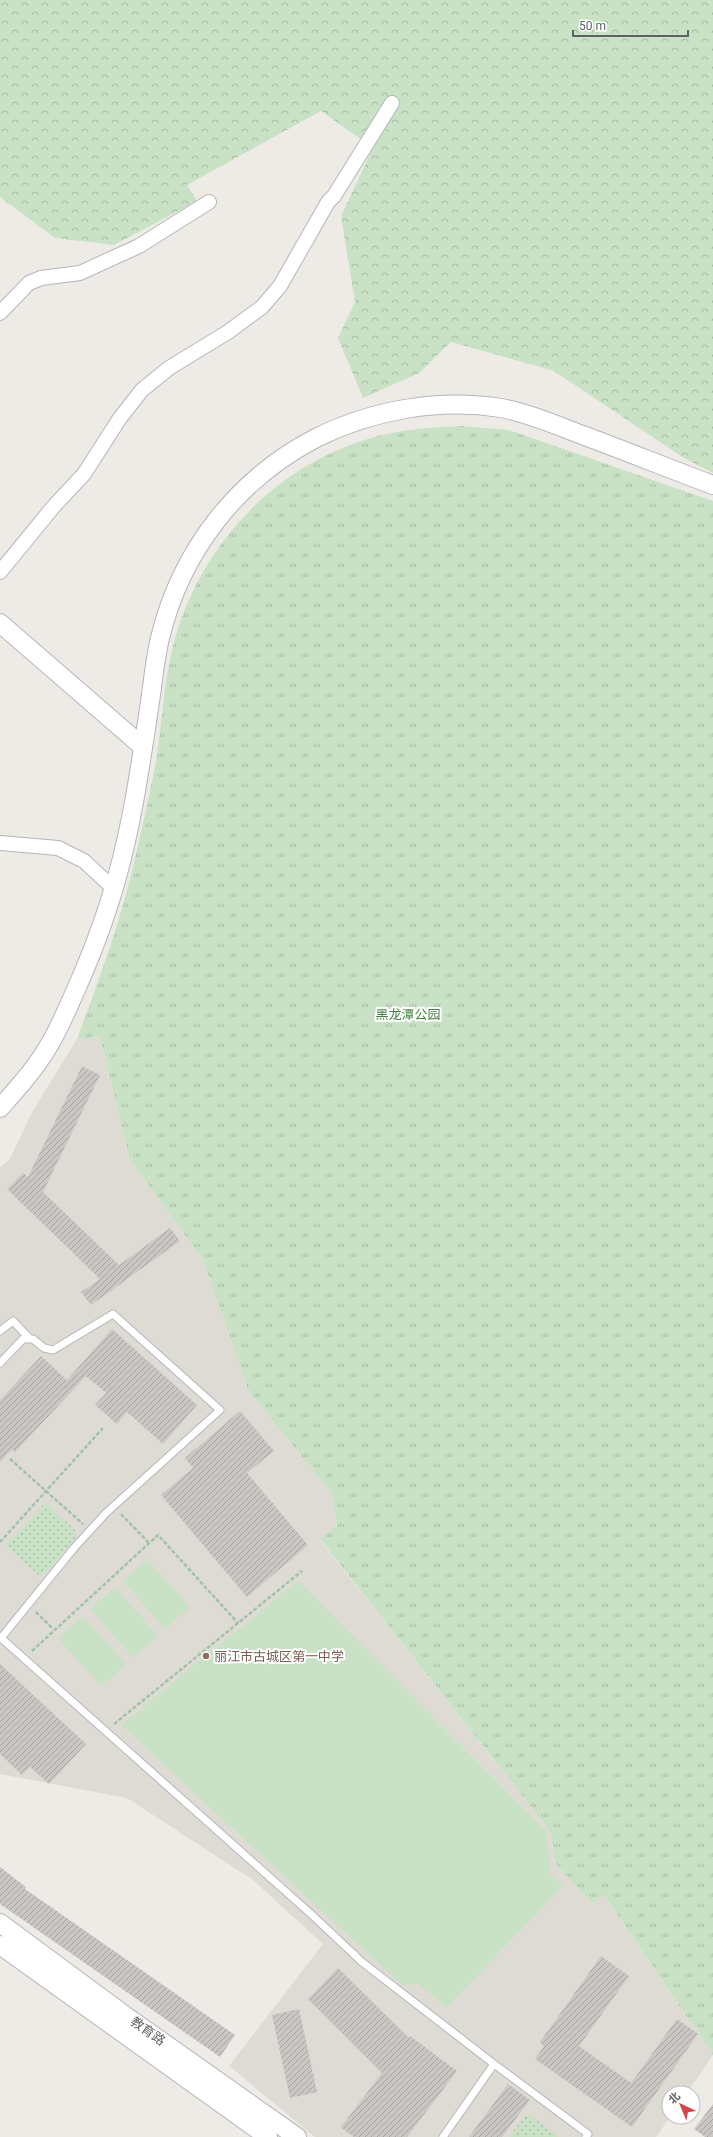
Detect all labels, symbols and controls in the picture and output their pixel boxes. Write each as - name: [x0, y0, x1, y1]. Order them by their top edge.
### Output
- scale bar: [573, 12, 688, 38]
- text: 50 m: [579, 19, 606, 33]
- park label: 黑龙潭公园: [375, 1007, 441, 1022]
- place label: 丽江市古城区第一中学: [214, 1649, 344, 1664]
- marker: 丽江市古城区第一中学: [201, 1651, 211, 1661]
- street label: 教育路: [128, 2014, 168, 2048]
- north arrow: [661, 2085, 701, 2125]
- text: 北: [666, 2090, 683, 2107]

